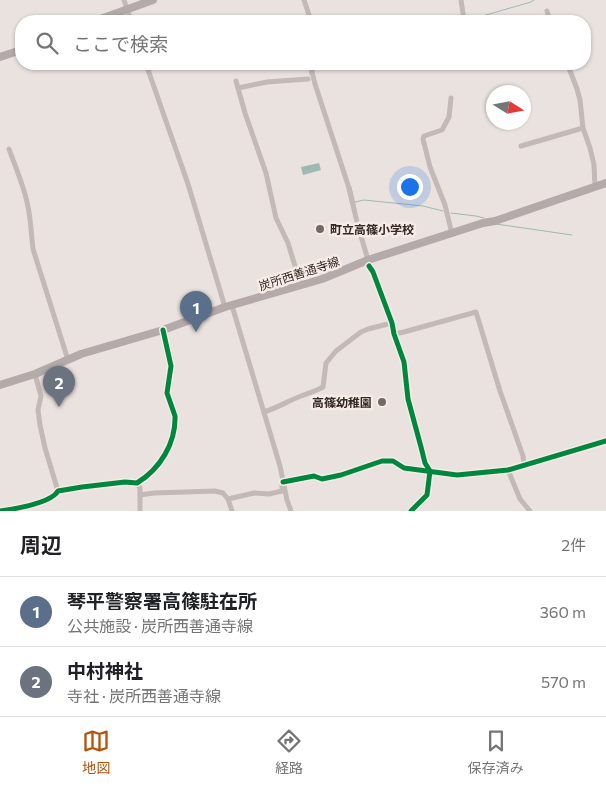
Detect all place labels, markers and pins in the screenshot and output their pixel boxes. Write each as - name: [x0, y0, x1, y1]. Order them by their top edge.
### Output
- place label: 町立高篠小学校: [330, 222, 414, 236]
- marker: 町立高篠小学校: [314, 223, 326, 235]
- pin: 1: [180, 291, 212, 332]
- pin: 2: [43, 366, 75, 407]
- place label: 高篠幼稚園: [312, 395, 372, 409]
- marker: 高篠幼稚園: [376, 396, 388, 408]

